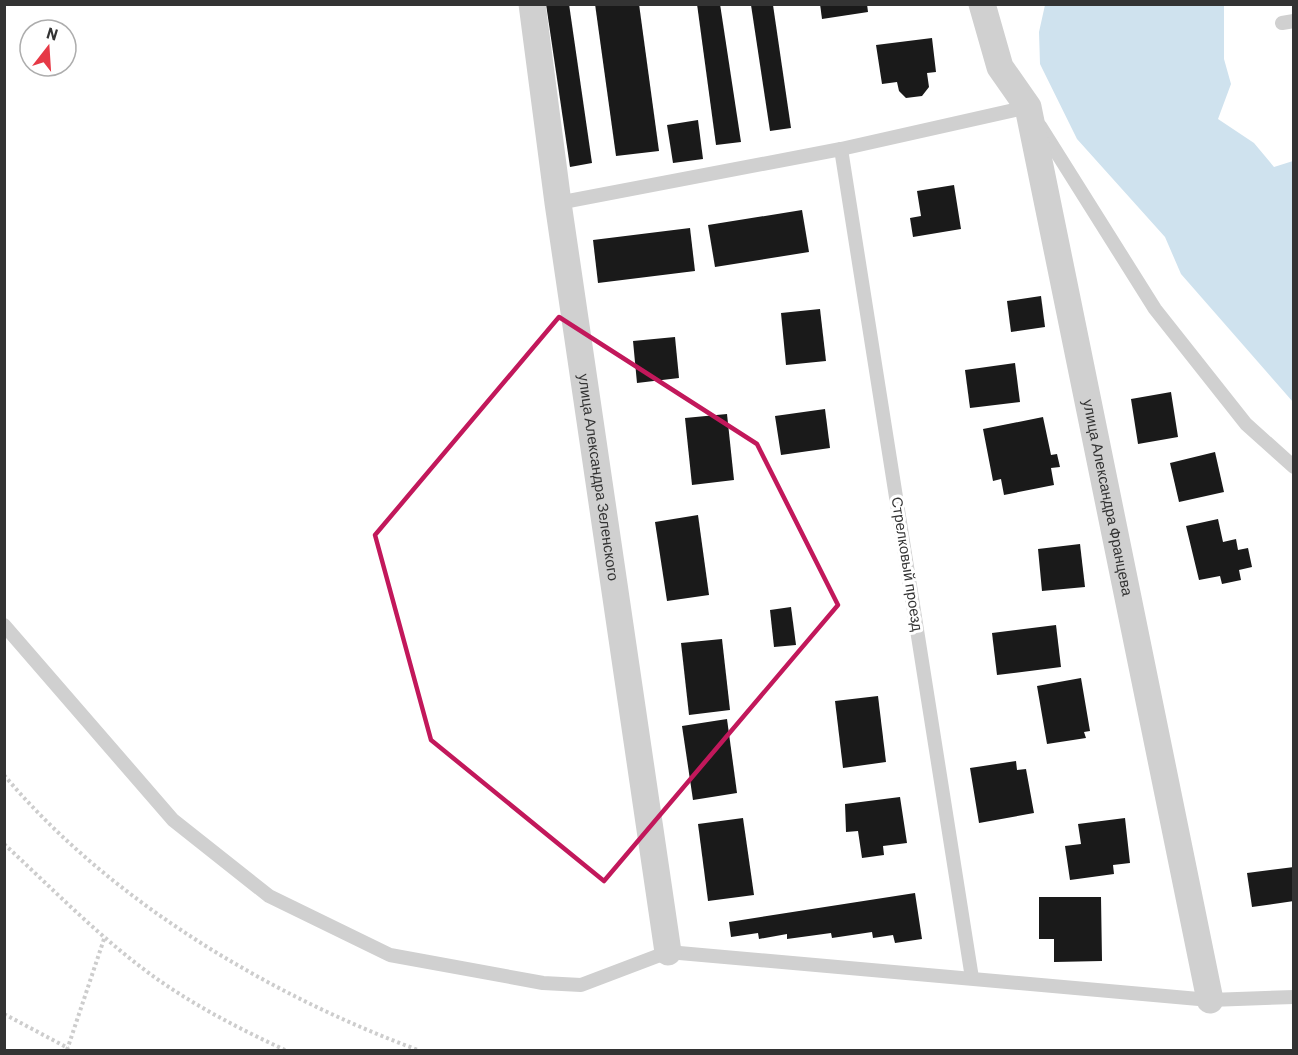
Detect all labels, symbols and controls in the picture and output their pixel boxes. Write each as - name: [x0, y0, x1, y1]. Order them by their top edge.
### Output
- north arrow: [18, 18, 78, 78]
- text: N: [45, 23, 60, 44]
- street label: улица Александра Зеленского: [575, 372, 623, 582]
- street label: улица Александра Францева: [1080, 398, 1138, 598]
- street label: Стрелковый проезд: [888, 495, 928, 633]

